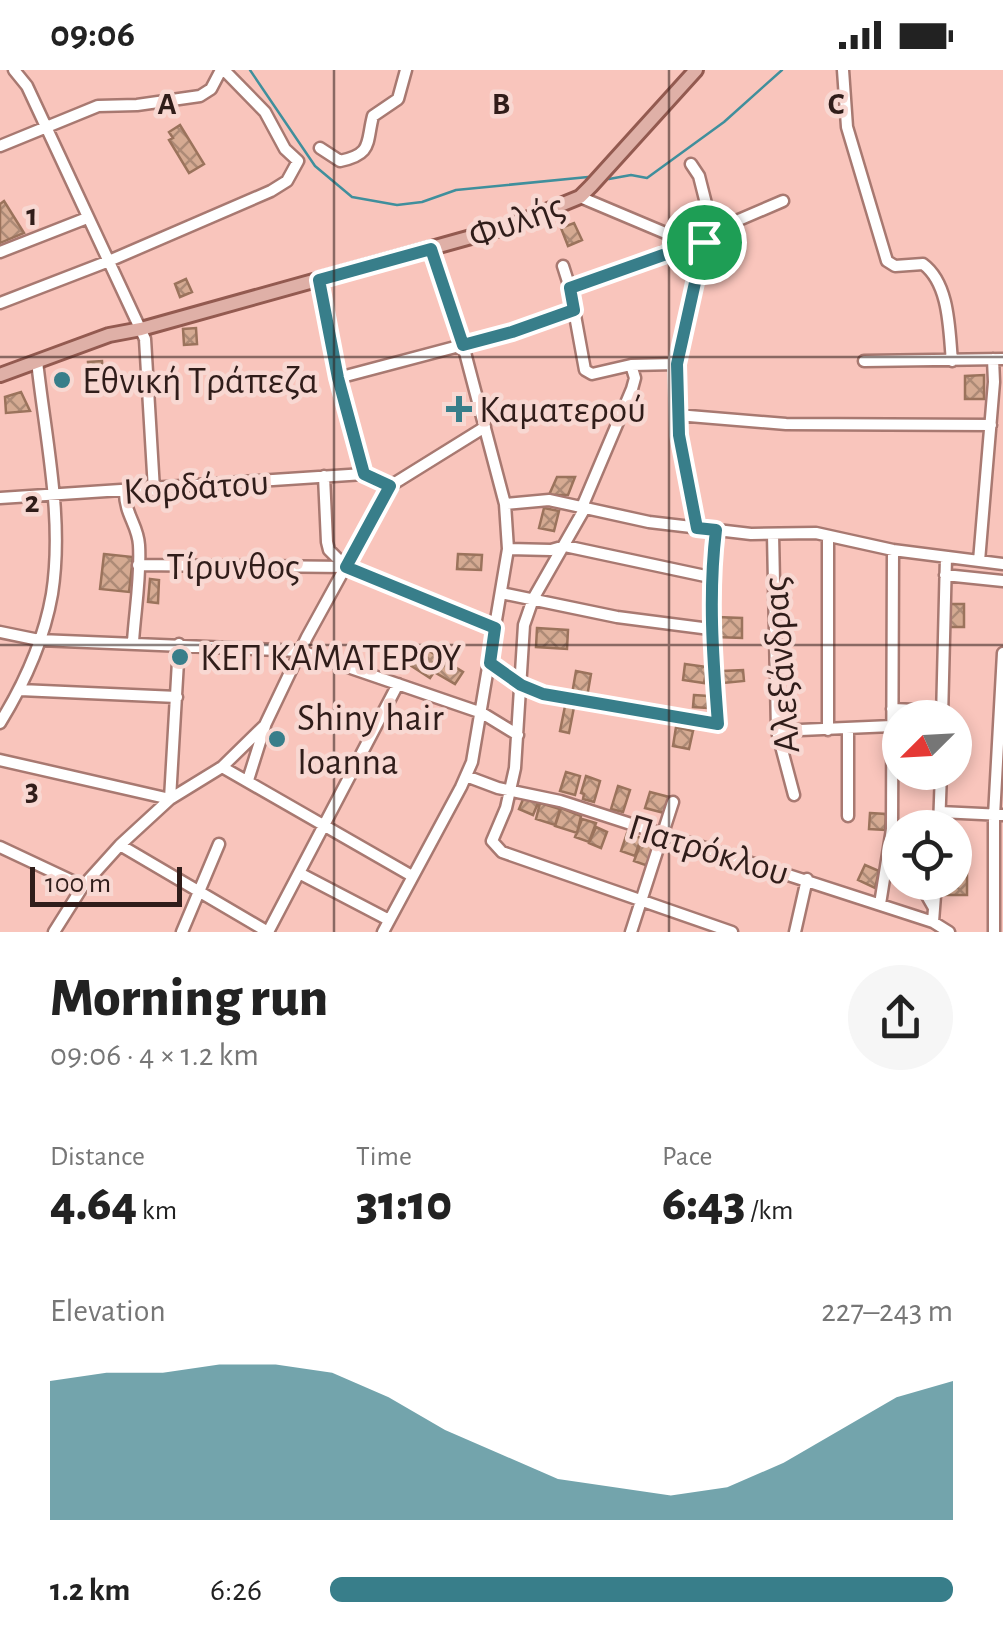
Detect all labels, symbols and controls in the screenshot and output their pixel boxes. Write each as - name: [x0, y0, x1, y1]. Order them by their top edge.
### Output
- text: 09:06: [50, 16, 135, 54]
- text: A: [157, 88, 177, 120]
- text: B: [492, 88, 510, 120]
- text: C: [828, 88, 845, 120]
- street label: Φυλής: [464, 187, 569, 257]
- text: 1: [26, 199, 38, 231]
- pin: [662, 200, 747, 285]
- icon: arrive: [677, 215, 732, 270]
- place label: Εθνική Τράπεζα: [82, 363, 318, 401]
- marker: Εθνική Τράπεζα: [51, 369, 73, 391]
- place label: Καματερού: [479, 392, 646, 430]
- marker: Καματερού: [448, 398, 470, 420]
- street label: Κορδάτου: [122, 464, 270, 512]
- text: 2: [24, 486, 40, 518]
- street label: Τίρυνθος: [166, 549, 300, 587]
- street label: Αλεξάνδρας: [757, 575, 807, 754]
- place label: ΚΕΠ ΚΑΜΑΤΕΡΟΥ: [200, 640, 462, 678]
- marker: ΚΕΠ ΚΑΜΑΤΕΡΟΥ: [169, 646, 191, 668]
- place label: Shiny hair Ioanna: [297, 700, 444, 782]
- north arrow: [882, 700, 972, 790]
- map controls: [882, 700, 972, 900]
- marker: Shiny hair Ioanna: [266, 728, 288, 750]
- text: 3: [25, 774, 39, 806]
- street label: Πατρόκλου: [624, 809, 793, 893]
- button: locate: [882, 810, 972, 900]
- scale bar: [30, 862, 182, 906]
- text: 100 m: [45, 870, 111, 898]
- button: share: [848, 965, 953, 1070]
- text: Morning run: [50, 971, 328, 1026]
- text: 09:06 · 4 × 1.2 km: [50, 1039, 259, 1071]
- text: Distance: [50, 1143, 145, 1171]
- text: Time: [356, 1143, 412, 1171]
- text: Pace: [662, 1143, 712, 1171]
- text: 4.64: [50, 1179, 137, 1229]
- text: 31:10: [356, 1179, 452, 1229]
- text: 6:43: [662, 1179, 746, 1229]
- text: km: [137, 1197, 177, 1225]
- text: /km: [746, 1197, 793, 1225]
- text: Elevation: [50, 1295, 166, 1327]
- text: 227–243 m: [821, 1295, 953, 1327]
- text: 1.2 km: [50, 1574, 130, 1606]
- text: 6:26: [210, 1574, 262, 1606]

